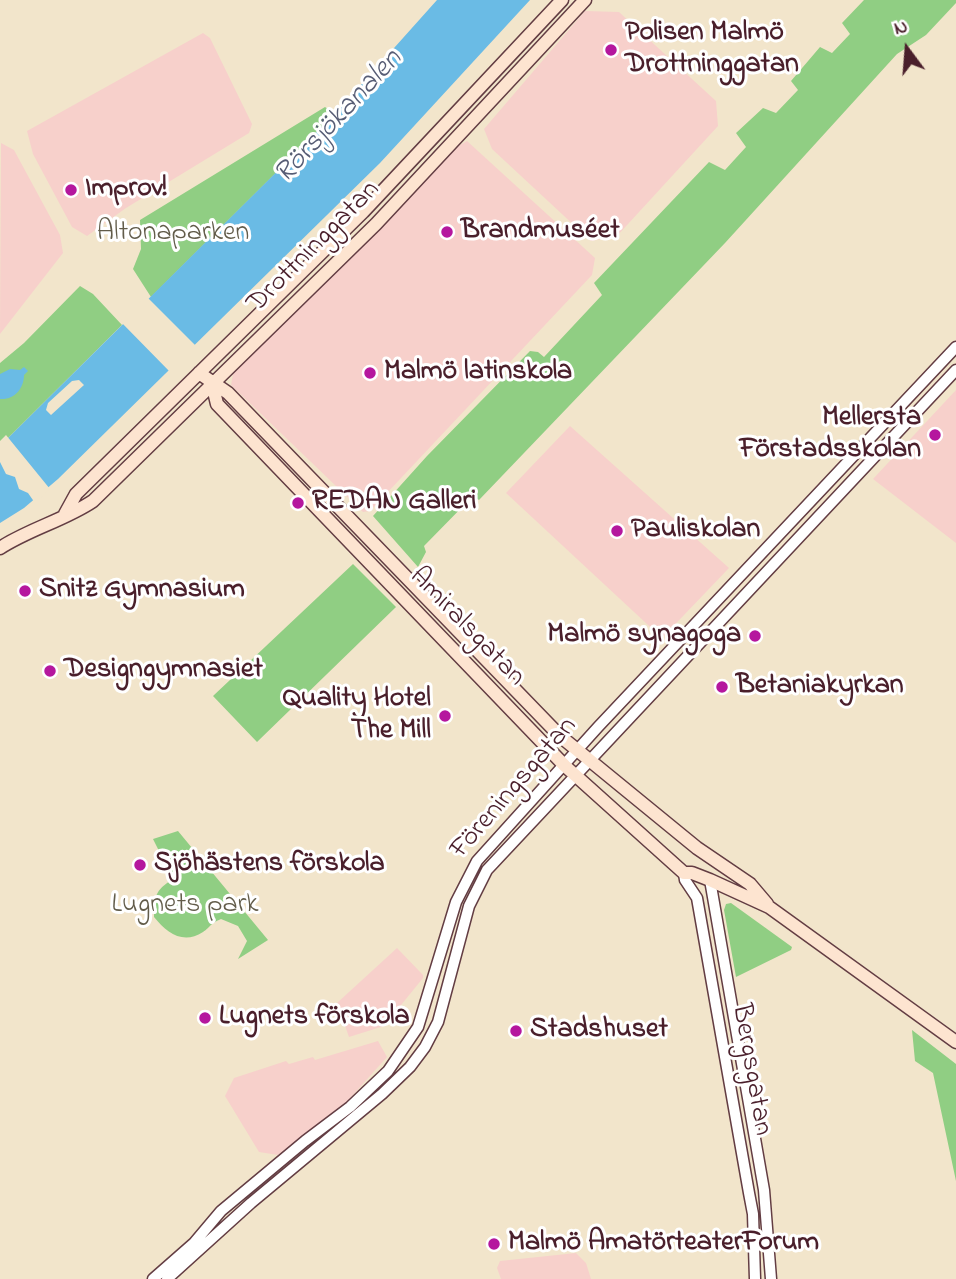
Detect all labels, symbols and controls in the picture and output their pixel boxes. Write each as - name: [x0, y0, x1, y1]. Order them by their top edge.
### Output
- north arrow: [872, 14, 942, 84]
- text: N: [891, 14, 911, 43]
- place label: Polisen Malmö Drottninggatan: [625, 17, 799, 83]
- marker: Polisen Malmö Drottninggatan: [603, 42, 619, 58]
- water label: Rörsjökanalen: [269, 43, 411, 193]
- place label: Improv!: [85, 173, 167, 207]
- street label: Drottninggatan: [242, 175, 388, 321]
- marker: Improv!: [63, 182, 79, 198]
- place label: Brandmuséet: [461, 215, 620, 249]
- park label: Altonaparken: [97, 217, 249, 251]
- marker: Brandmuséet: [439, 224, 455, 240]
- place label: Malmö latinskola: [384, 356, 572, 390]
- marker: Malmö latinskola: [362, 365, 378, 381]
- place label: Mellersta Förstadsskolan: [740, 402, 921, 468]
- marker: Mellersta Förstadsskolan: [927, 427, 943, 443]
- place label: REDAN Galleri: [312, 486, 476, 520]
- marker: REDAN Galleri: [290, 495, 306, 511]
- place label: Pauliskolan: [631, 514, 760, 548]
- marker: Pauliskolan: [609, 523, 625, 539]
- street label: Amiralsgatan: [401, 561, 531, 695]
- place label: Snitz Gymnasium: [39, 574, 245, 608]
- marker: Snitz Gymnasium: [17, 583, 33, 599]
- place label: Malmö synagoga: [547, 619, 741, 653]
- marker: Malmö synagoga: [747, 628, 763, 644]
- place label: Designgymnasiet: [64, 654, 263, 688]
- marker: Designgymnasiet: [42, 663, 58, 679]
- place label: Betaniakyrkan: [736, 670, 904, 704]
- marker: Betaniakyrkan: [714, 679, 730, 695]
- place label: Quality Hotel The Mill: [283, 683, 431, 749]
- marker: Quality Hotel The Mill: [437, 708, 453, 724]
- street label: Föreningsgatan: [444, 711, 586, 867]
- place label: Sjöhästens förskola: [154, 848, 385, 882]
- marker: Sjöhästens förskola: [132, 857, 148, 873]
- park label: Lugnets park: [111, 889, 259, 923]
- place label: Lugnets förskola: [219, 1001, 410, 1035]
- street label: Bergsgatan: [722, 1002, 778, 1138]
- marker: Lugnets förskola: [197, 1010, 213, 1026]
- place label: Stadshuset: [530, 1014, 668, 1048]
- marker: Stadshuset: [508, 1023, 524, 1039]
- place label: Malmö AmatörteaterForum: [508, 1227, 819, 1261]
- marker: Malmö AmatörteaterForum: [486, 1236, 502, 1252]

